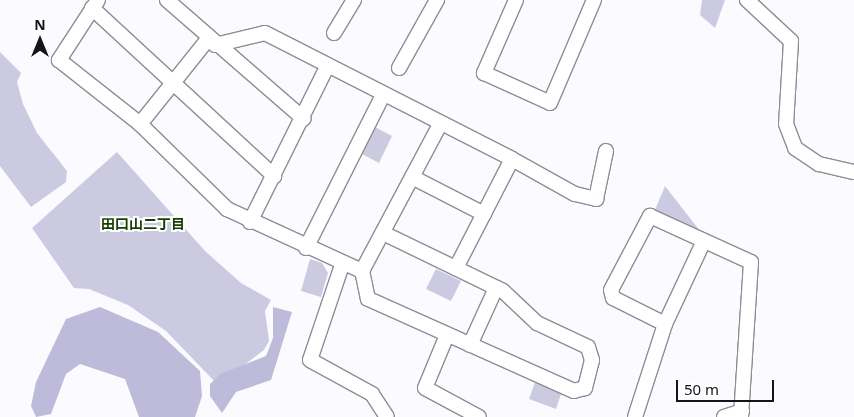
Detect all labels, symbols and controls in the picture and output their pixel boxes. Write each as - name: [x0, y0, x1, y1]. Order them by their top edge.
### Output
- north arrow: [15, 15, 65, 65]
- text: N: [34, 15, 46, 34]
- district label: 田口山二丁目: [101, 216, 185, 232]
- scale bar: [679, 370, 776, 402]
- text: 50 m: [684, 379, 719, 399]

